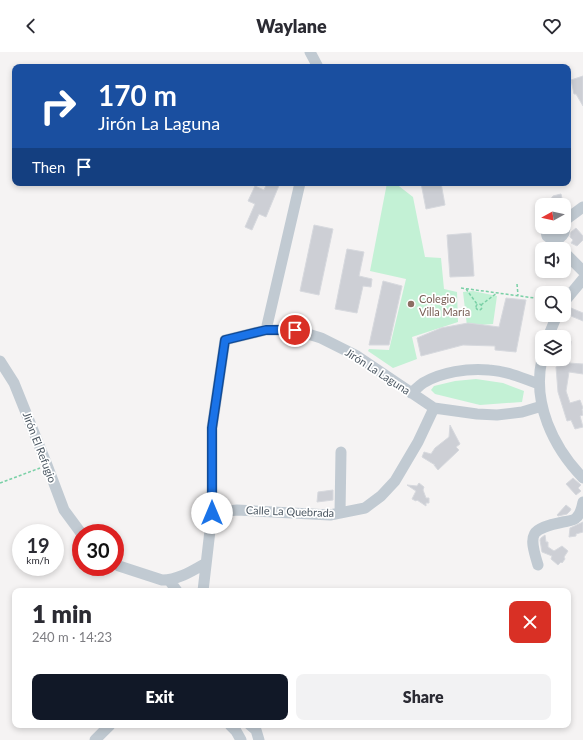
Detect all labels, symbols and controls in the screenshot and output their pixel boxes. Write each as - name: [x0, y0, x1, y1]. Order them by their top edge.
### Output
- icon: back: [20, 15, 42, 37]
- text: Waylane: [256, 15, 327, 37]
- icon: heart: [541, 15, 563, 37]
- text: 170 m: [98, 78, 177, 112]
- icon: right: [32, 80, 84, 132]
- text: Jirón La Laguna: [98, 112, 220, 134]
- icon: arrive: [73, 156, 95, 178]
- text: Then: [32, 158, 65, 176]
- north arrow: [535, 198, 571, 234]
- map controls: [535, 198, 571, 366]
- button: sound: [535, 242, 571, 278]
- button: search: [535, 286, 571, 322]
- place label: Colegio Villa María: [419, 292, 470, 318]
- marker: Colegio Villa María: [406, 299, 416, 309]
- pin: [278, 313, 312, 347]
- icon: arrive: [284, 319, 306, 341]
- button: layers: [535, 330, 571, 366]
- street label: Jirón La Laguna: [343, 345, 413, 397]
- street label: Jirón El Refugio: [21, 410, 59, 484]
- position arrow: [191, 492, 233, 534]
- street label: Calle La Quebrada: [246, 503, 334, 519]
- speed limit sign: 30: [72, 524, 124, 576]
- text: 19: [26, 533, 50, 557]
- text: km/h: [26, 554, 50, 566]
- text: 1 min: [32, 599, 92, 628]
- button: close: [509, 601, 551, 643]
- text: 240 m · 14:23: [32, 629, 112, 645]
- button: Exit: [32, 674, 288, 720]
- button: Share: [296, 674, 551, 720]

